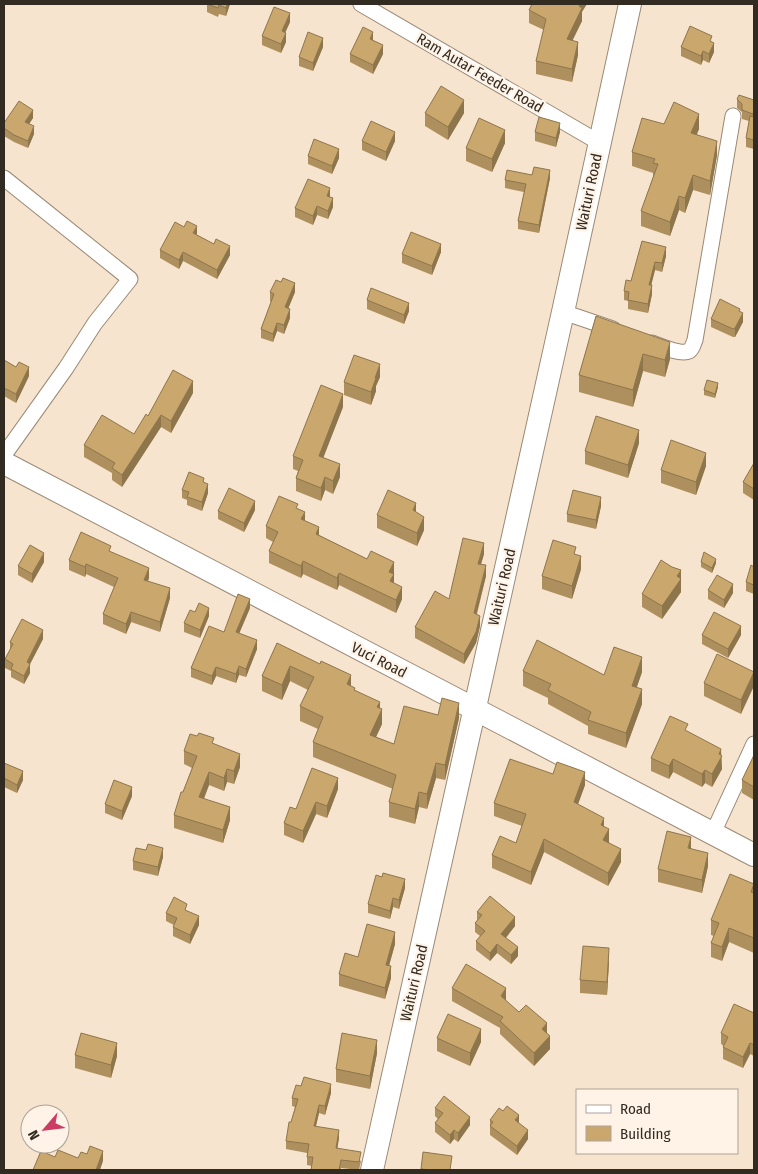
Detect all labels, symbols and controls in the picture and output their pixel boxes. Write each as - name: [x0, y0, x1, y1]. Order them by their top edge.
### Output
- street label: Ram Autar Feeder Road: [413, 29, 547, 117]
- street label: Waituri Road: [572, 152, 606, 232]
- street label: Waituri Road: [484, 547, 520, 627]
- street label: Vuci Road: [348, 638, 410, 682]
- street label: Waituri Road: [396, 943, 432, 1023]
- legend: [576, 1089, 738, 1154]
- text: Road: [620, 1100, 651, 1118]
- north arrow: [20, 1104, 70, 1154]
- text: Building: [620, 1125, 671, 1143]
- text: N: [24, 1127, 43, 1143]

